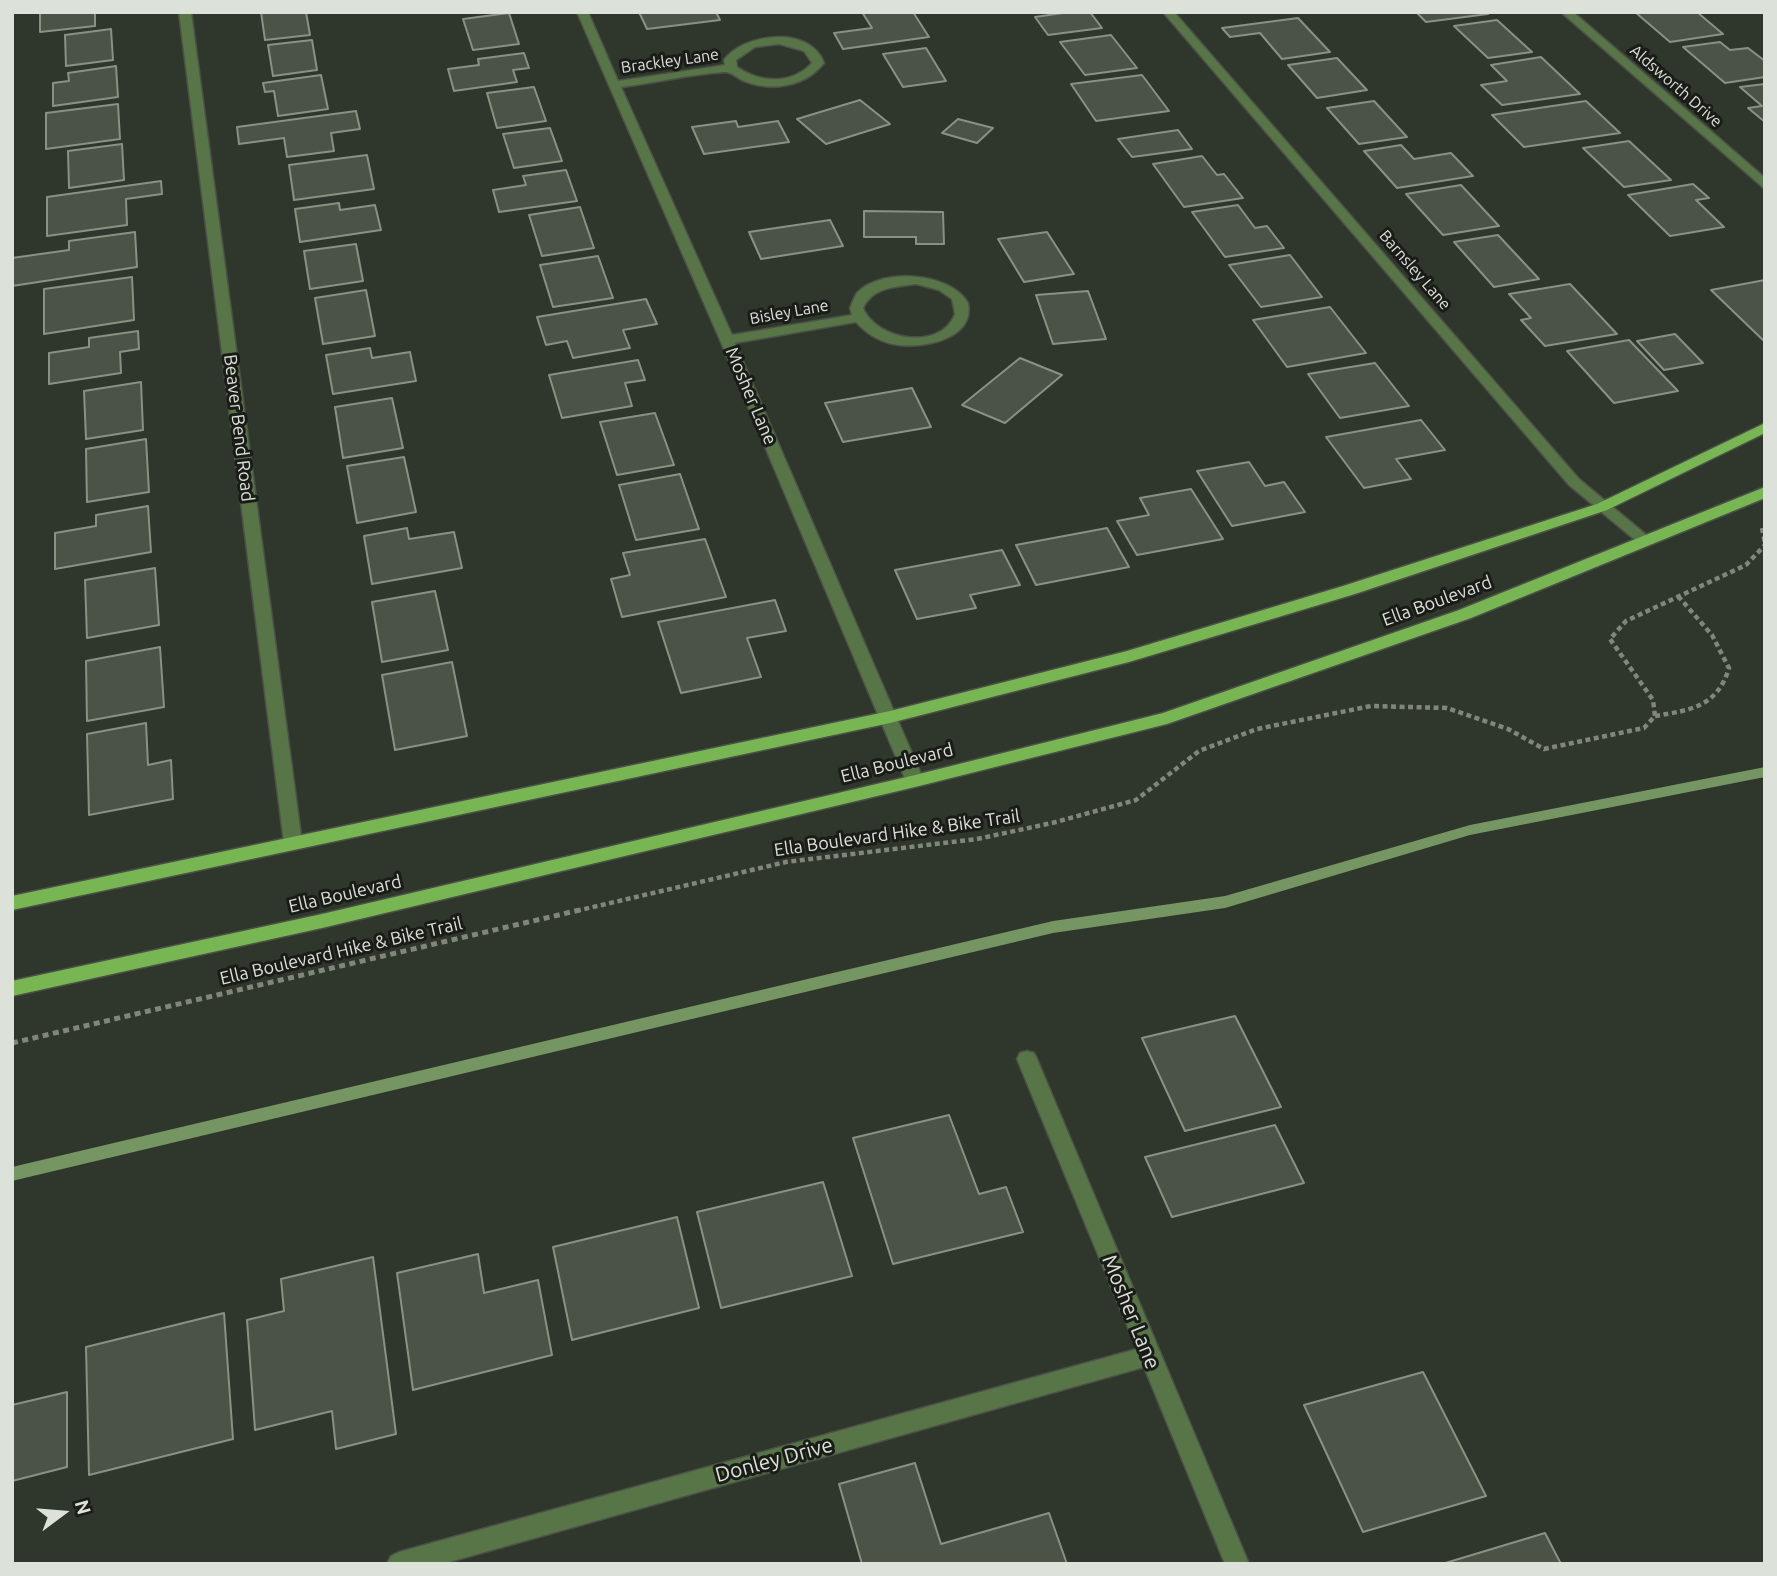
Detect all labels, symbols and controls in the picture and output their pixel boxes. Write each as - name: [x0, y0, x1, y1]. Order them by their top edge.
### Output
- street label: Aldsworth Drive: [1626, 41, 1726, 131]
- street label: Brackley Lane: [620, 45, 720, 77]
- street label: Barnsley Lane: [1375, 226, 1455, 314]
- street label: Bisley Lane: [748, 296, 830, 328]
- street label: Mosher Lane: [721, 344, 781, 448]
- street label: Beaver Bend Road: [219, 353, 259, 503]
- street label: Ella Boulevard: [1379, 571, 1495, 631]
- street label: Ella Boulevard: [839, 739, 955, 787]
- street label: Ella Boulevard Hike & Bike Trail: [773, 805, 1021, 861]
- street label: Ella Boulevard: [286, 871, 404, 917]
- street label: Ella Boulevard Hike & Bike Trail: [218, 913, 464, 989]
- street label: Mosher Lane: [1097, 1251, 1165, 1373]
- street label: Donley Drive: [712, 1432, 836, 1488]
- north arrow: [28, 1478, 98, 1548]
- text: N: [71, 1497, 96, 1517]

